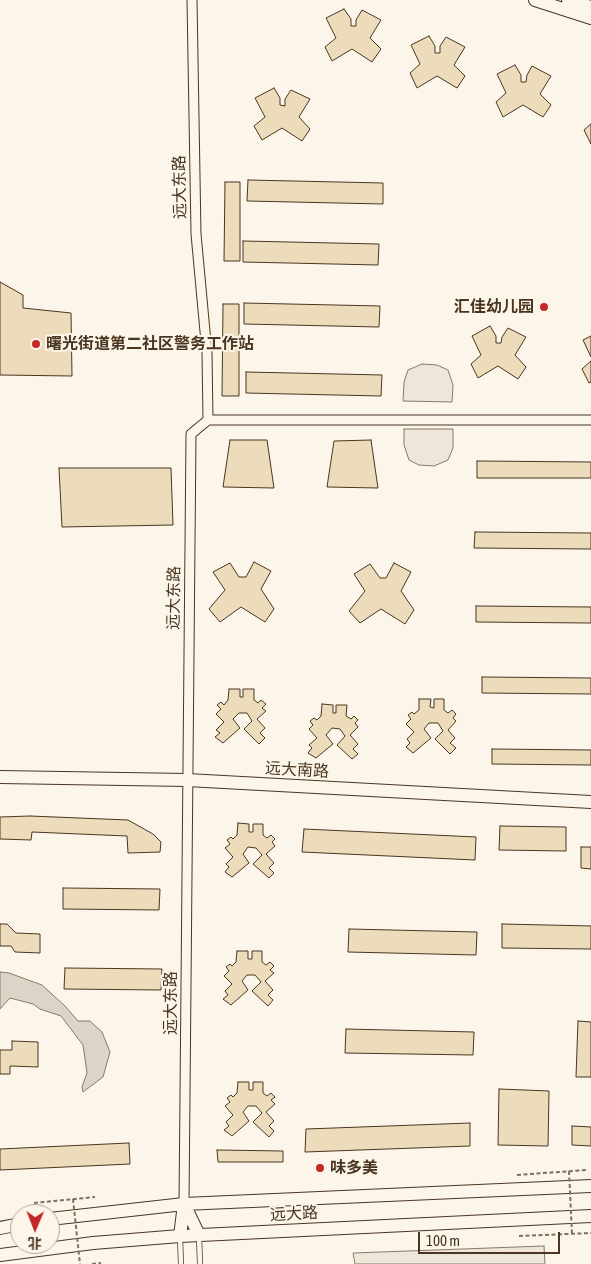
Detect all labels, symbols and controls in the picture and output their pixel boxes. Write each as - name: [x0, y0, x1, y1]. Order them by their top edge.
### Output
- street label: 远大东路: [170, 155, 190, 219]
- place label: 汇佳幼儿园: [454, 297, 534, 317]
- marker: 汇佳幼儿园: [538, 301, 550, 313]
- place label: 曙光街道第二社区警务工作站: [46, 334, 254, 354]
- marker: 曙光街道第二社区警务工作站: [30, 338, 42, 350]
- street label: 远大东路: [164, 566, 184, 630]
- street label: 远大南路: [265, 759, 329, 781]
- street label: 远大东路: [161, 971, 181, 1035]
- place label: 味多美: [330, 1158, 378, 1178]
- marker: 味多美: [314, 1162, 326, 1174]
- street label: 远大路: [270, 1203, 318, 1225]
- north arrow: [10, 1204, 60, 1254]
- scale bar: [421, 1222, 564, 1254]
- text: 100 m: [426, 1232, 460, 1249]
- text: 北: [28, 1235, 42, 1251]

